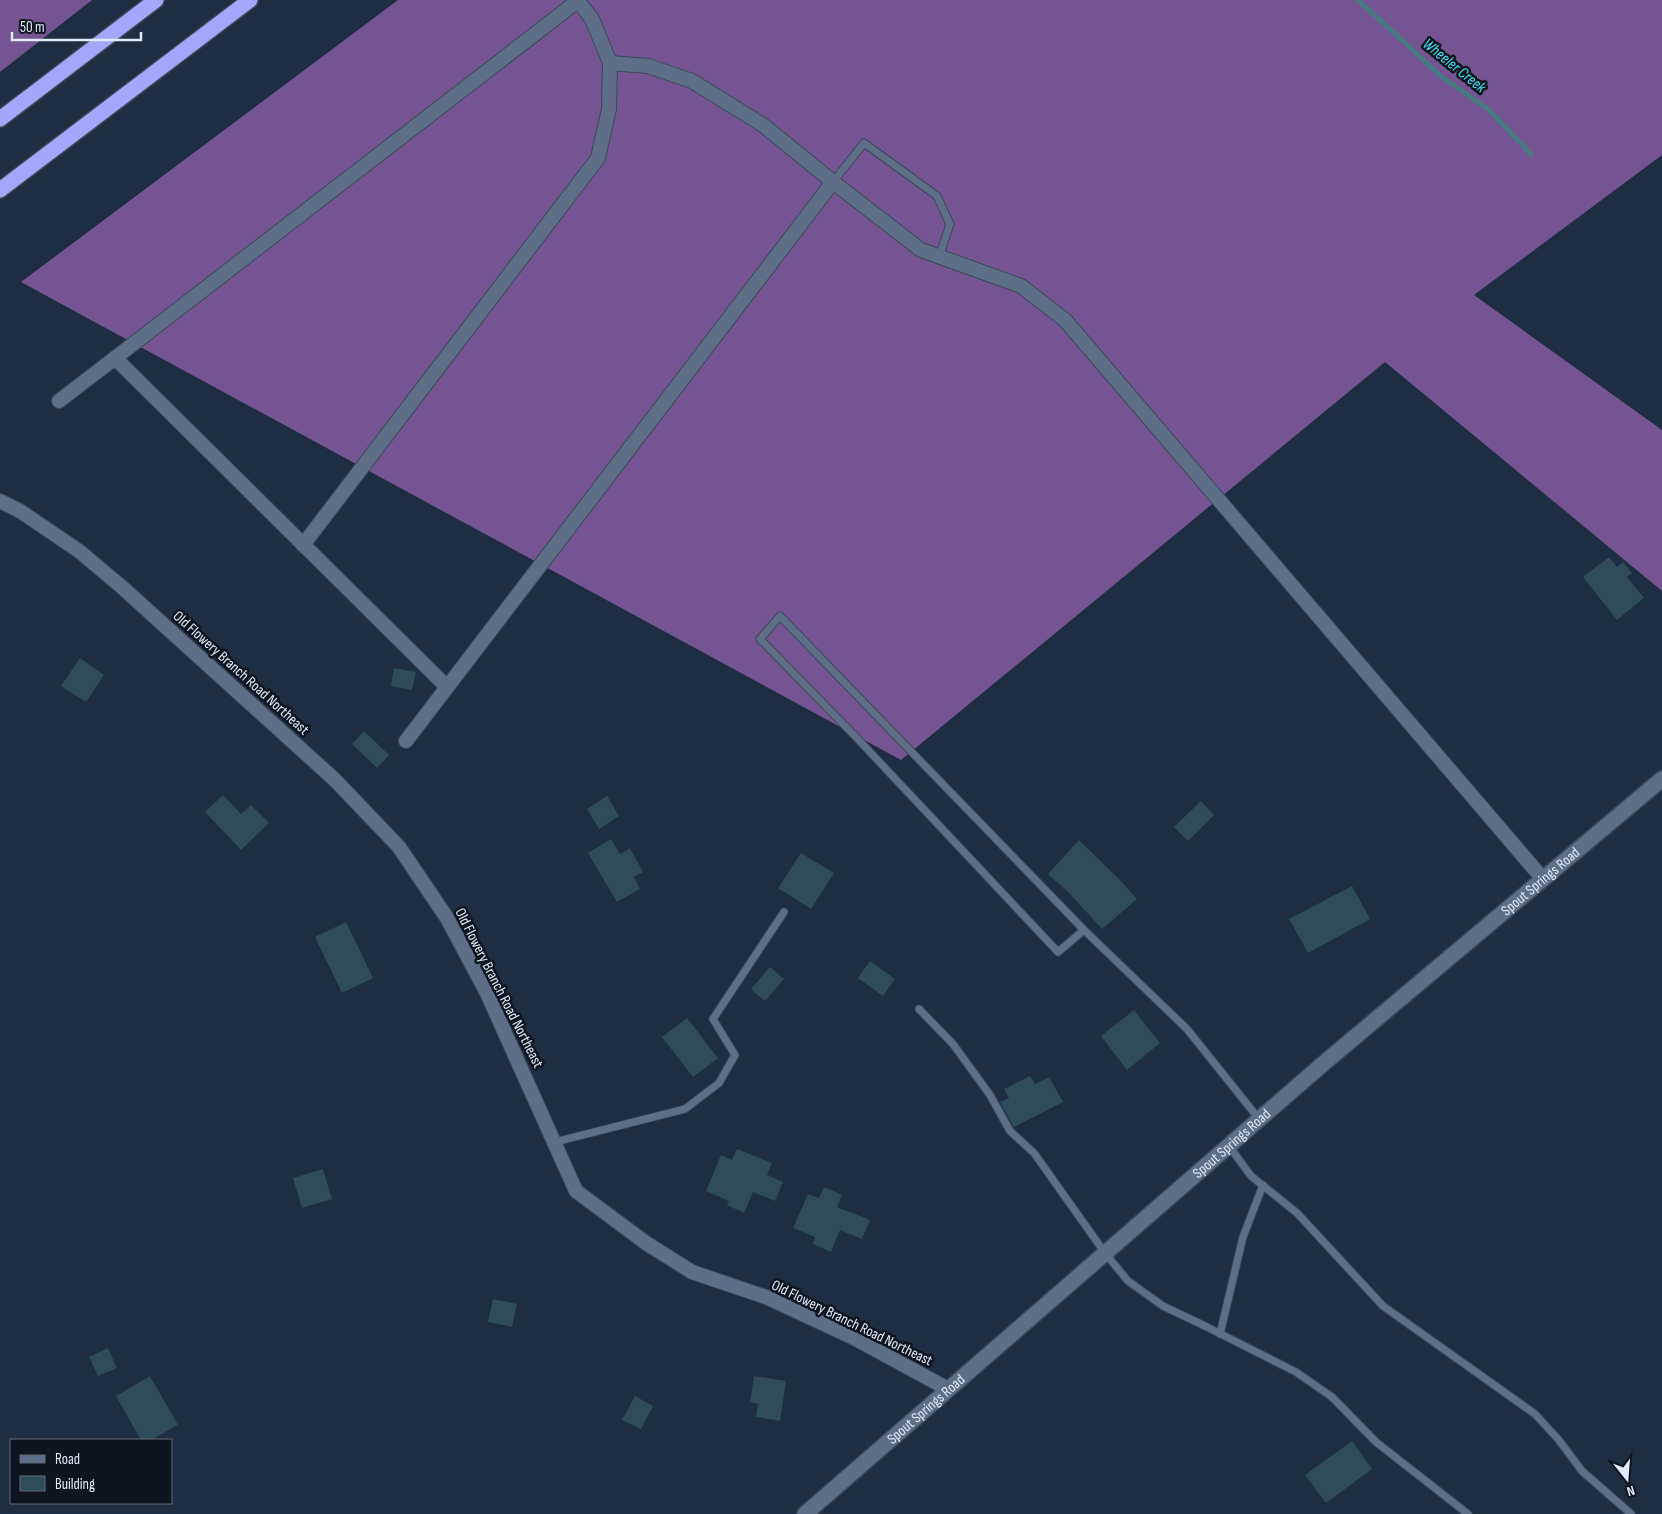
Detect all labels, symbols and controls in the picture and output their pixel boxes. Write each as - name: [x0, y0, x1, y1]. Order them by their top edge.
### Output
- scale bar: [12, 10, 141, 42]
- text: 50 m: [20, 18, 45, 37]
- water label: Wheeler Creek: [1419, 35, 1490, 98]
- street label: Old Flowery Branch Road Northeast: [169, 607, 313, 739]
- street label: Spout Springs Road: [1497, 843, 1584, 920]
- street label: Old Flowery Branch Road Northeast: [450, 905, 548, 1071]
- street label: Spout Springs Road: [1189, 1104, 1274, 1182]
- street label: Old Flowery Branch Road Northeast: [768, 1276, 936, 1370]
- street label: Spout Springs Road: [883, 1370, 969, 1448]
- legend: [10, 1439, 172, 1504]
- text: Road: [55, 1450, 80, 1469]
- north arrow: [1602, 1454, 1652, 1504]
- text: Building: [55, 1475, 95, 1494]
- text: N: [1625, 1482, 1637, 1500]

